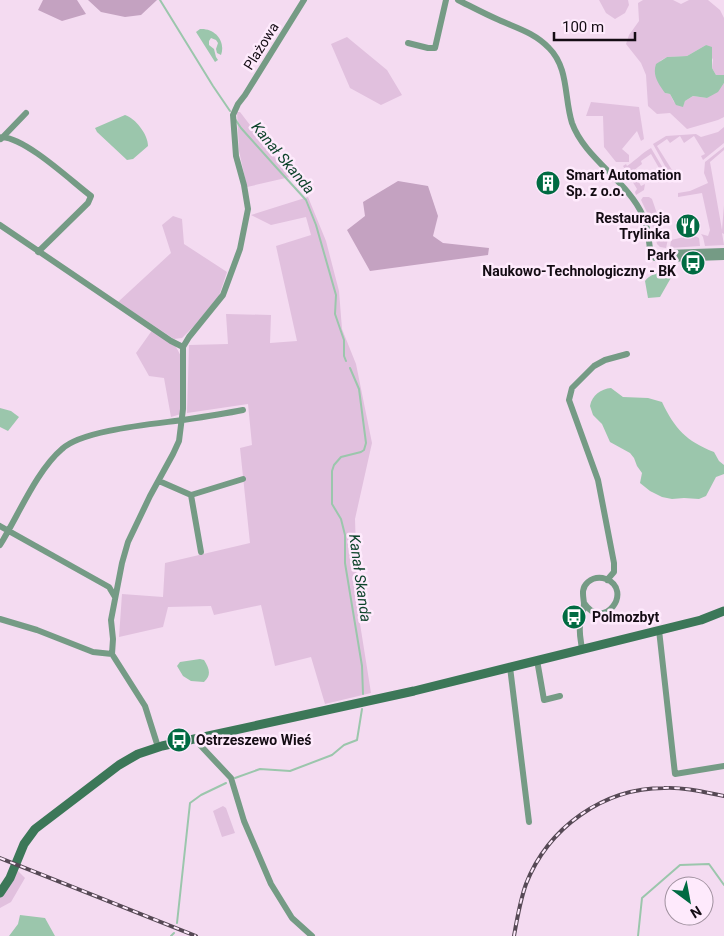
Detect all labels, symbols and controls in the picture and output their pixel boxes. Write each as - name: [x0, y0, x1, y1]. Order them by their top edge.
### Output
- scale bar: [554, 10, 635, 42]
- text: 100 m: [562, 18, 604, 36]
- street label: Plażowa: [240, 19, 282, 73]
- water label: Kanał Skanda: [248, 118, 318, 198]
- place label: Smart Automation Sp. z o.o.: [566, 167, 682, 199]
- building icon: Smart Automation Sp. z o.o.: [535, 170, 561, 196]
- place label: Restauracja Trylinka: [595, 210, 670, 242]
- restaurant icon: Restauracja Trylinka: [675, 213, 701, 239]
- place label: Park Naukowo-Technologiczny - BK: [482, 247, 677, 279]
- bus stop icon: Park Naukowo-Technologiczny - BK: [680, 250, 706, 276]
- water label: Kanał Skanda: [345, 533, 375, 623]
- bus stop icon: Polmozbyt: [561, 604, 587, 630]
- place label: Polmozbyt: [592, 609, 659, 625]
- bus stop icon: Ostrzeszewo Wieś: [166, 727, 192, 753]
- place label: Ostrzeszewo Wieś: [196, 732, 311, 748]
- north arrow: [664, 876, 714, 926]
- text: N: [687, 903, 704, 921]

